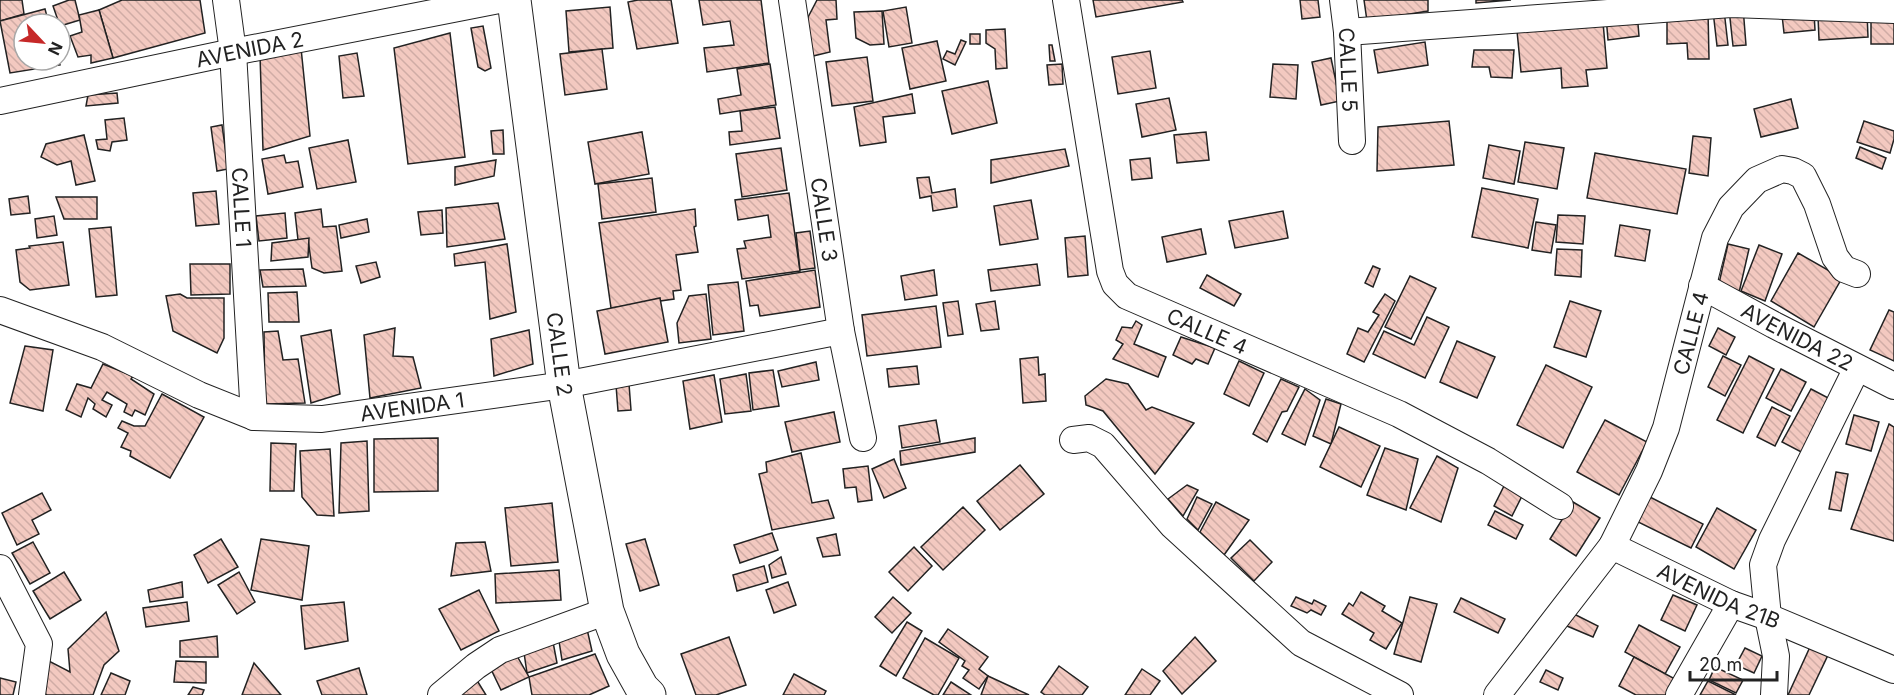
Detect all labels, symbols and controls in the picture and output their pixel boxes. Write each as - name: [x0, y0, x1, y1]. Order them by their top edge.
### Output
- north arrow: [12, 12, 72, 72]
- street label: AVENIDA 2: [193, 26, 306, 72]
- street label: CALLE 5: [1334, 27, 1363, 112]
- text: N: [44, 39, 67, 58]
- street label: CALLE 1: [227, 166, 257, 248]
- street label: CALLE 3: [806, 176, 843, 263]
- street label: CALLE 4: [1668, 289, 1713, 378]
- street label: AVENIDA 22: [1737, 297, 1857, 376]
- street label: CALLE 4: [1163, 302, 1251, 359]
- street label: CALLE 2: [542, 311, 578, 398]
- street label: AVENIDA 1: [358, 387, 466, 426]
- street label: AVENIDA 21B: [1653, 558, 1784, 633]
- scale bar: [1690, 644, 1777, 682]
- text: 20 m: [1699, 654, 1742, 675]

